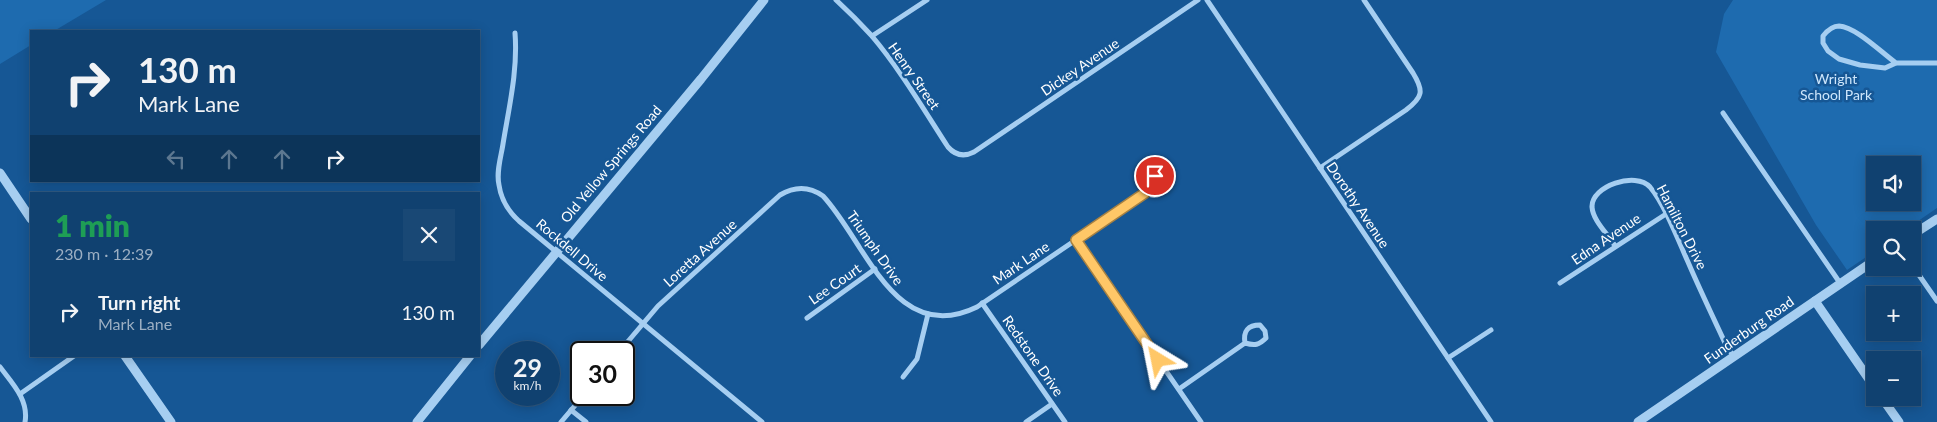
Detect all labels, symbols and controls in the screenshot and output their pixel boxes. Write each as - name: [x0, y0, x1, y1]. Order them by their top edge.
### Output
- street label: Dickey Avenue: [1037, 34, 1122, 99]
- street label: Henry Street: [885, 39, 944, 113]
- text: 130 m: [138, 48, 237, 90]
- icon: right: [55, 50, 120, 115]
- park label: Wright School Park: [1800, 70, 1873, 103]
- text: Mark Lane: [138, 90, 240, 117]
- street label: Old Yellow Springs Road: [556, 101, 665, 226]
- icon: left: [162, 145, 190, 173]
- icon: ahead: [215, 145, 243, 173]
- icon: ahead: [268, 145, 296, 173]
- icon: right: [321, 145, 349, 173]
- pin: [1134, 155, 1176, 197]
- map controls: [1866, 156, 1921, 406]
- button: sound: [1866, 156, 1921, 211]
- street label: Dorothy Avenue: [1323, 158, 1393, 251]
- icon: arrive: [1141, 162, 1169, 190]
- street label: Hamilton Drive: [1654, 181, 1711, 272]
- text: 1 min: [55, 207, 130, 243]
- street label: Triumph Drive: [843, 207, 907, 288]
- button: close: [403, 209, 455, 261]
- street label: Edna Avenue: [1568, 209, 1644, 268]
- street label: Rockdell Drive: [533, 215, 612, 285]
- street label: Loretta Avenue: [660, 215, 740, 290]
- button: search: [1866, 221, 1921, 276]
- street label: Mark Lane: [989, 237, 1052, 288]
- text: 230 m · 12:39: [55, 244, 154, 263]
- street label: Lee Court: [805, 259, 864, 308]
- button: +: [1866, 286, 1921, 341]
- text: Turn right: [98, 291, 180, 314]
- street label: Funderburg Road: [1700, 292, 1797, 367]
- icon: right: [55, 298, 83, 326]
- text: 130 m: [401, 301, 455, 324]
- street label: Redstone Drive: [999, 312, 1068, 399]
- text: Mark Lane: [98, 314, 172, 333]
- position arrow: [1131, 333, 1183, 385]
- speed limit sign: 30: [570, 341, 635, 406]
- button: −: [1866, 351, 1921, 406]
- text: 29: [513, 352, 542, 382]
- text: km/h: [513, 378, 542, 393]

